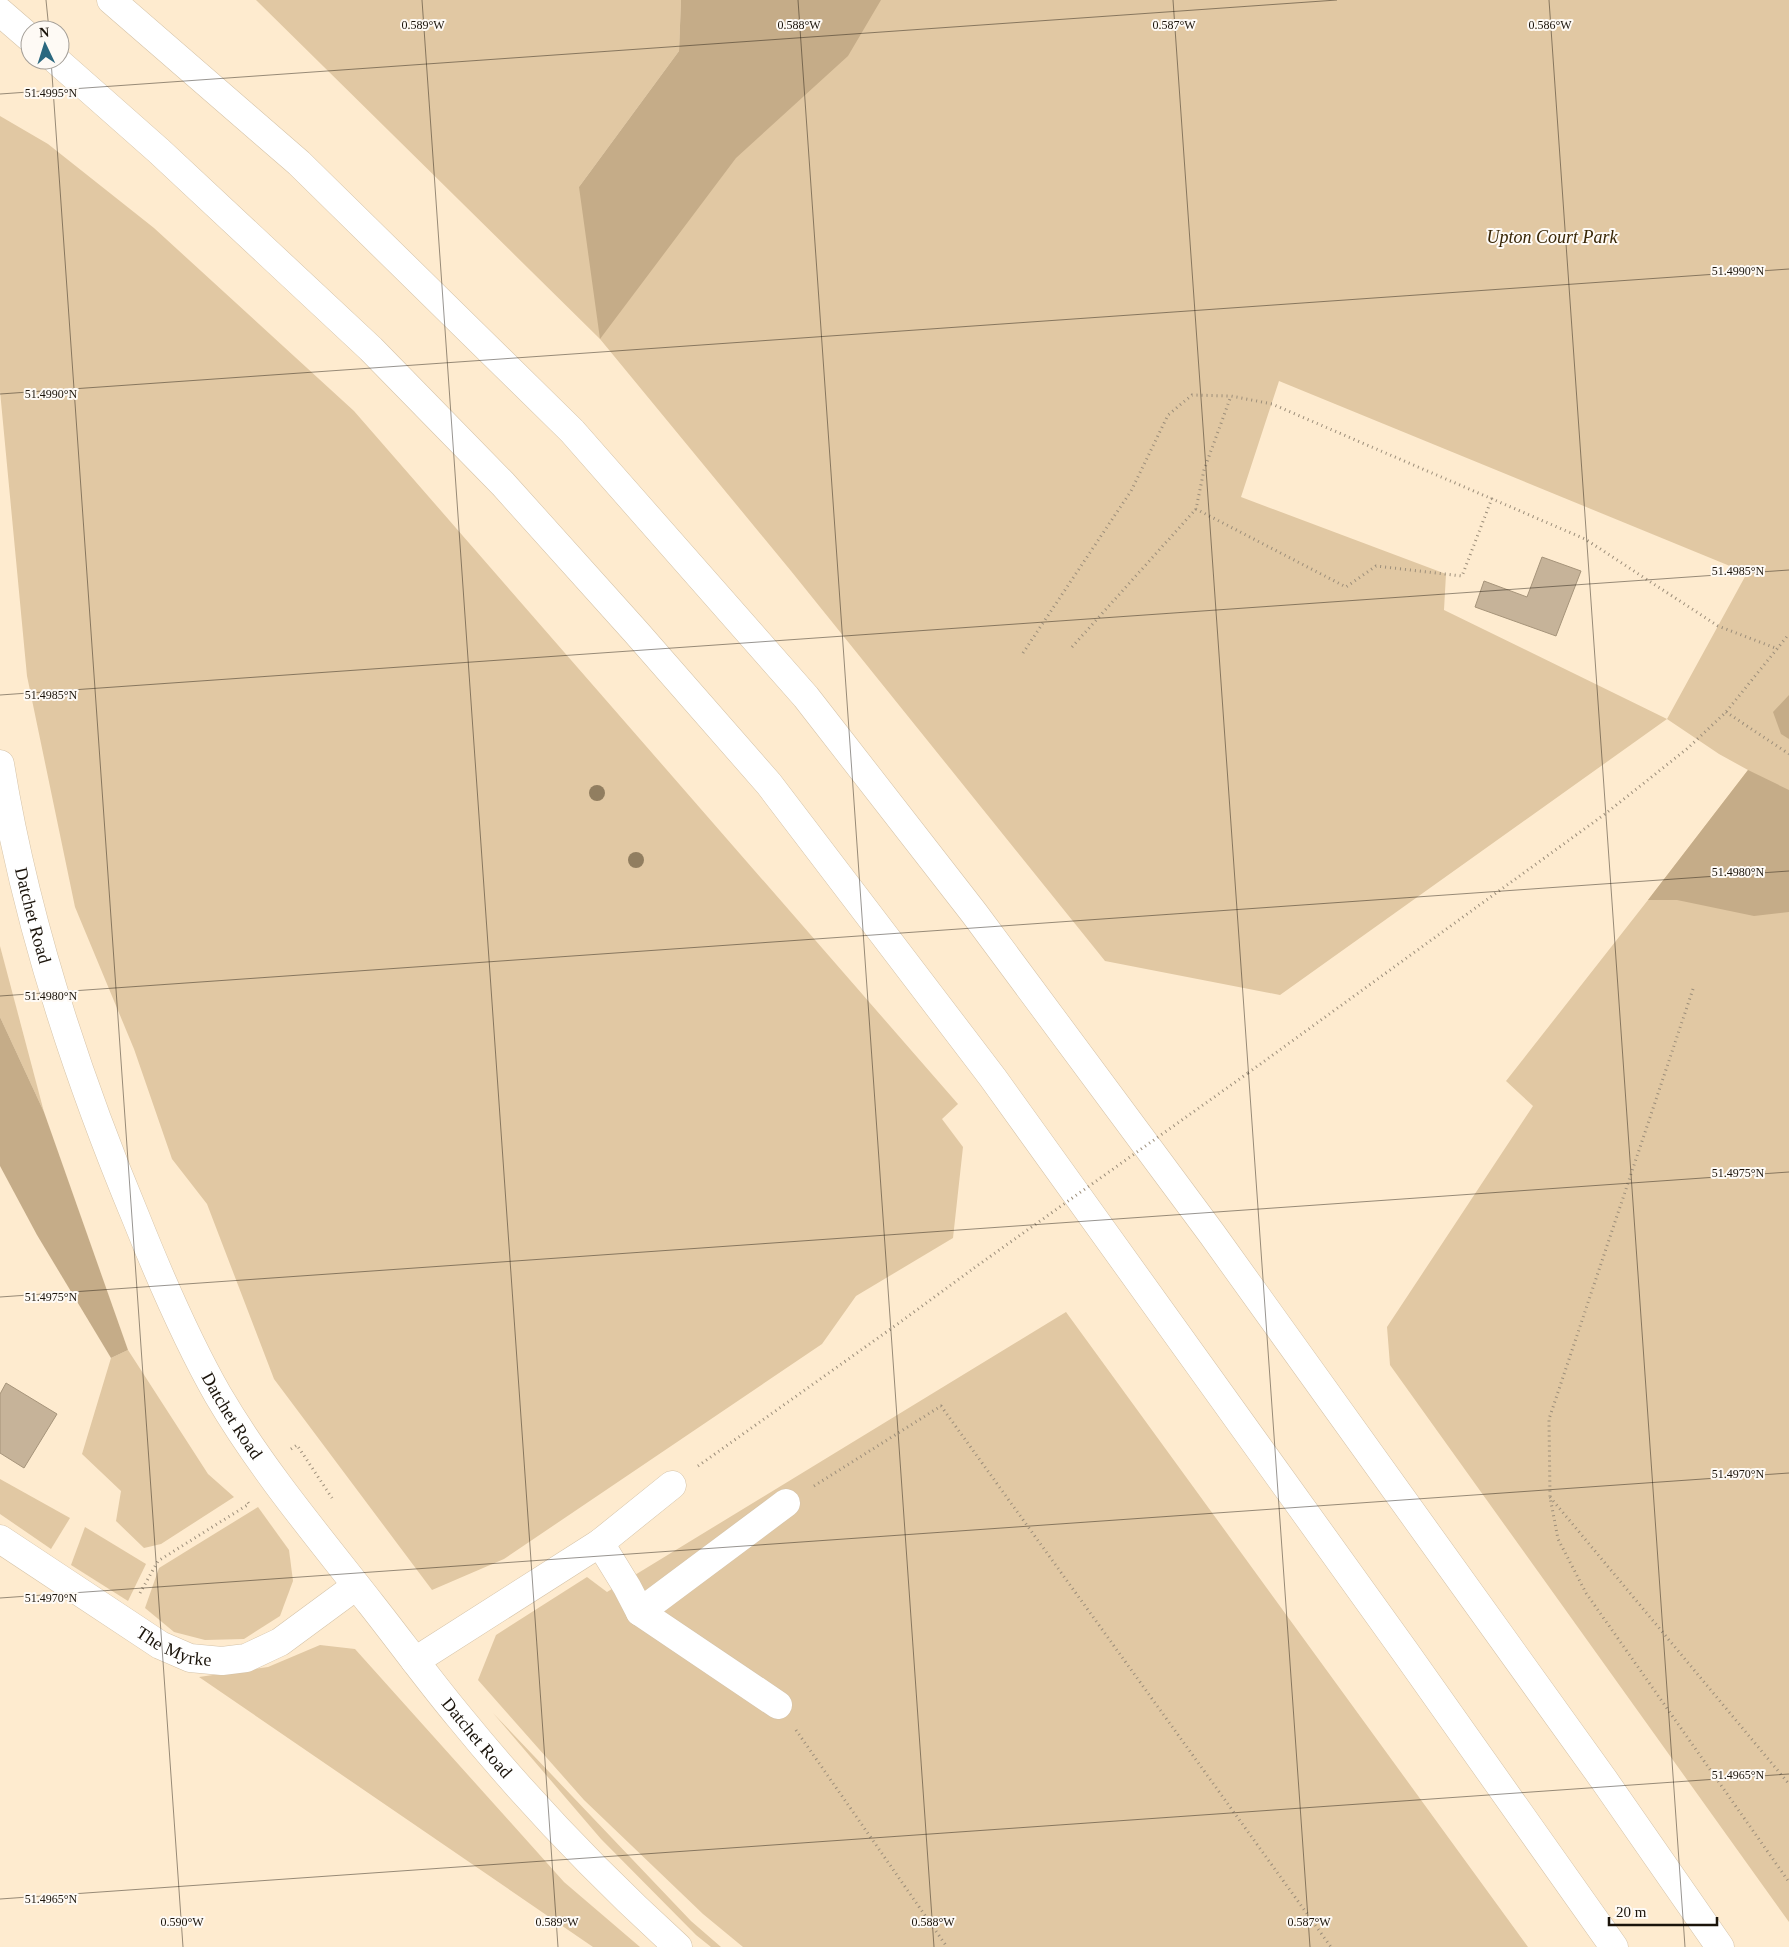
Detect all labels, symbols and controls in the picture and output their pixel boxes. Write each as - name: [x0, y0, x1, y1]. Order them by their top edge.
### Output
- text: 0.589°W: [401, 18, 445, 32]
- text: 0.588°W: [777, 18, 821, 32]
- text: 0.587°W: [1152, 18, 1196, 32]
- text: 0.586°W: [1528, 18, 1572, 32]
- north arrow: [20, 20, 70, 70]
- text: N: [39, 25, 50, 40]
- text: 51.4995°N: [25, 86, 78, 100]
- park label: Upton Court Park: [1486, 227, 1619, 247]
- text: 51.4990°N: [1712, 264, 1765, 278]
- text: 51.4990°N: [25, 387, 78, 401]
- text: 51.4985°N: [1712, 564, 1765, 578]
- text: 51.4985°N: [25, 688, 78, 702]
- street label: Datchet Road: [11, 865, 55, 966]
- text: 51.4980°N: [1712, 865, 1765, 879]
- text: 51.4980°N: [25, 989, 78, 1003]
- text: 51.4975°N: [1712, 1166, 1765, 1180]
- text: 51.4975°N: [25, 1290, 78, 1304]
- street label: Datchet Road: [197, 1369, 266, 1463]
- text: 51.4970°N: [1712, 1467, 1765, 1481]
- text: 51.4970°N: [25, 1591, 78, 1605]
- street label: The Myrke: [133, 1622, 212, 1670]
- street label: Datchet Road: [438, 1694, 516, 1782]
- text: 51.4965°N: [1712, 1768, 1765, 1782]
- text: 51.4965°N: [25, 1892, 78, 1906]
- scale bar: [1609, 1894, 1716, 1926]
- text: 20 m: [1616, 1904, 1647, 1920]
- text: 0.590°W: [160, 1915, 204, 1929]
- text: 0.589°W: [535, 1915, 579, 1929]
- text: 0.588°W: [911, 1915, 955, 1929]
- text: 0.587°W: [1287, 1915, 1331, 1929]

